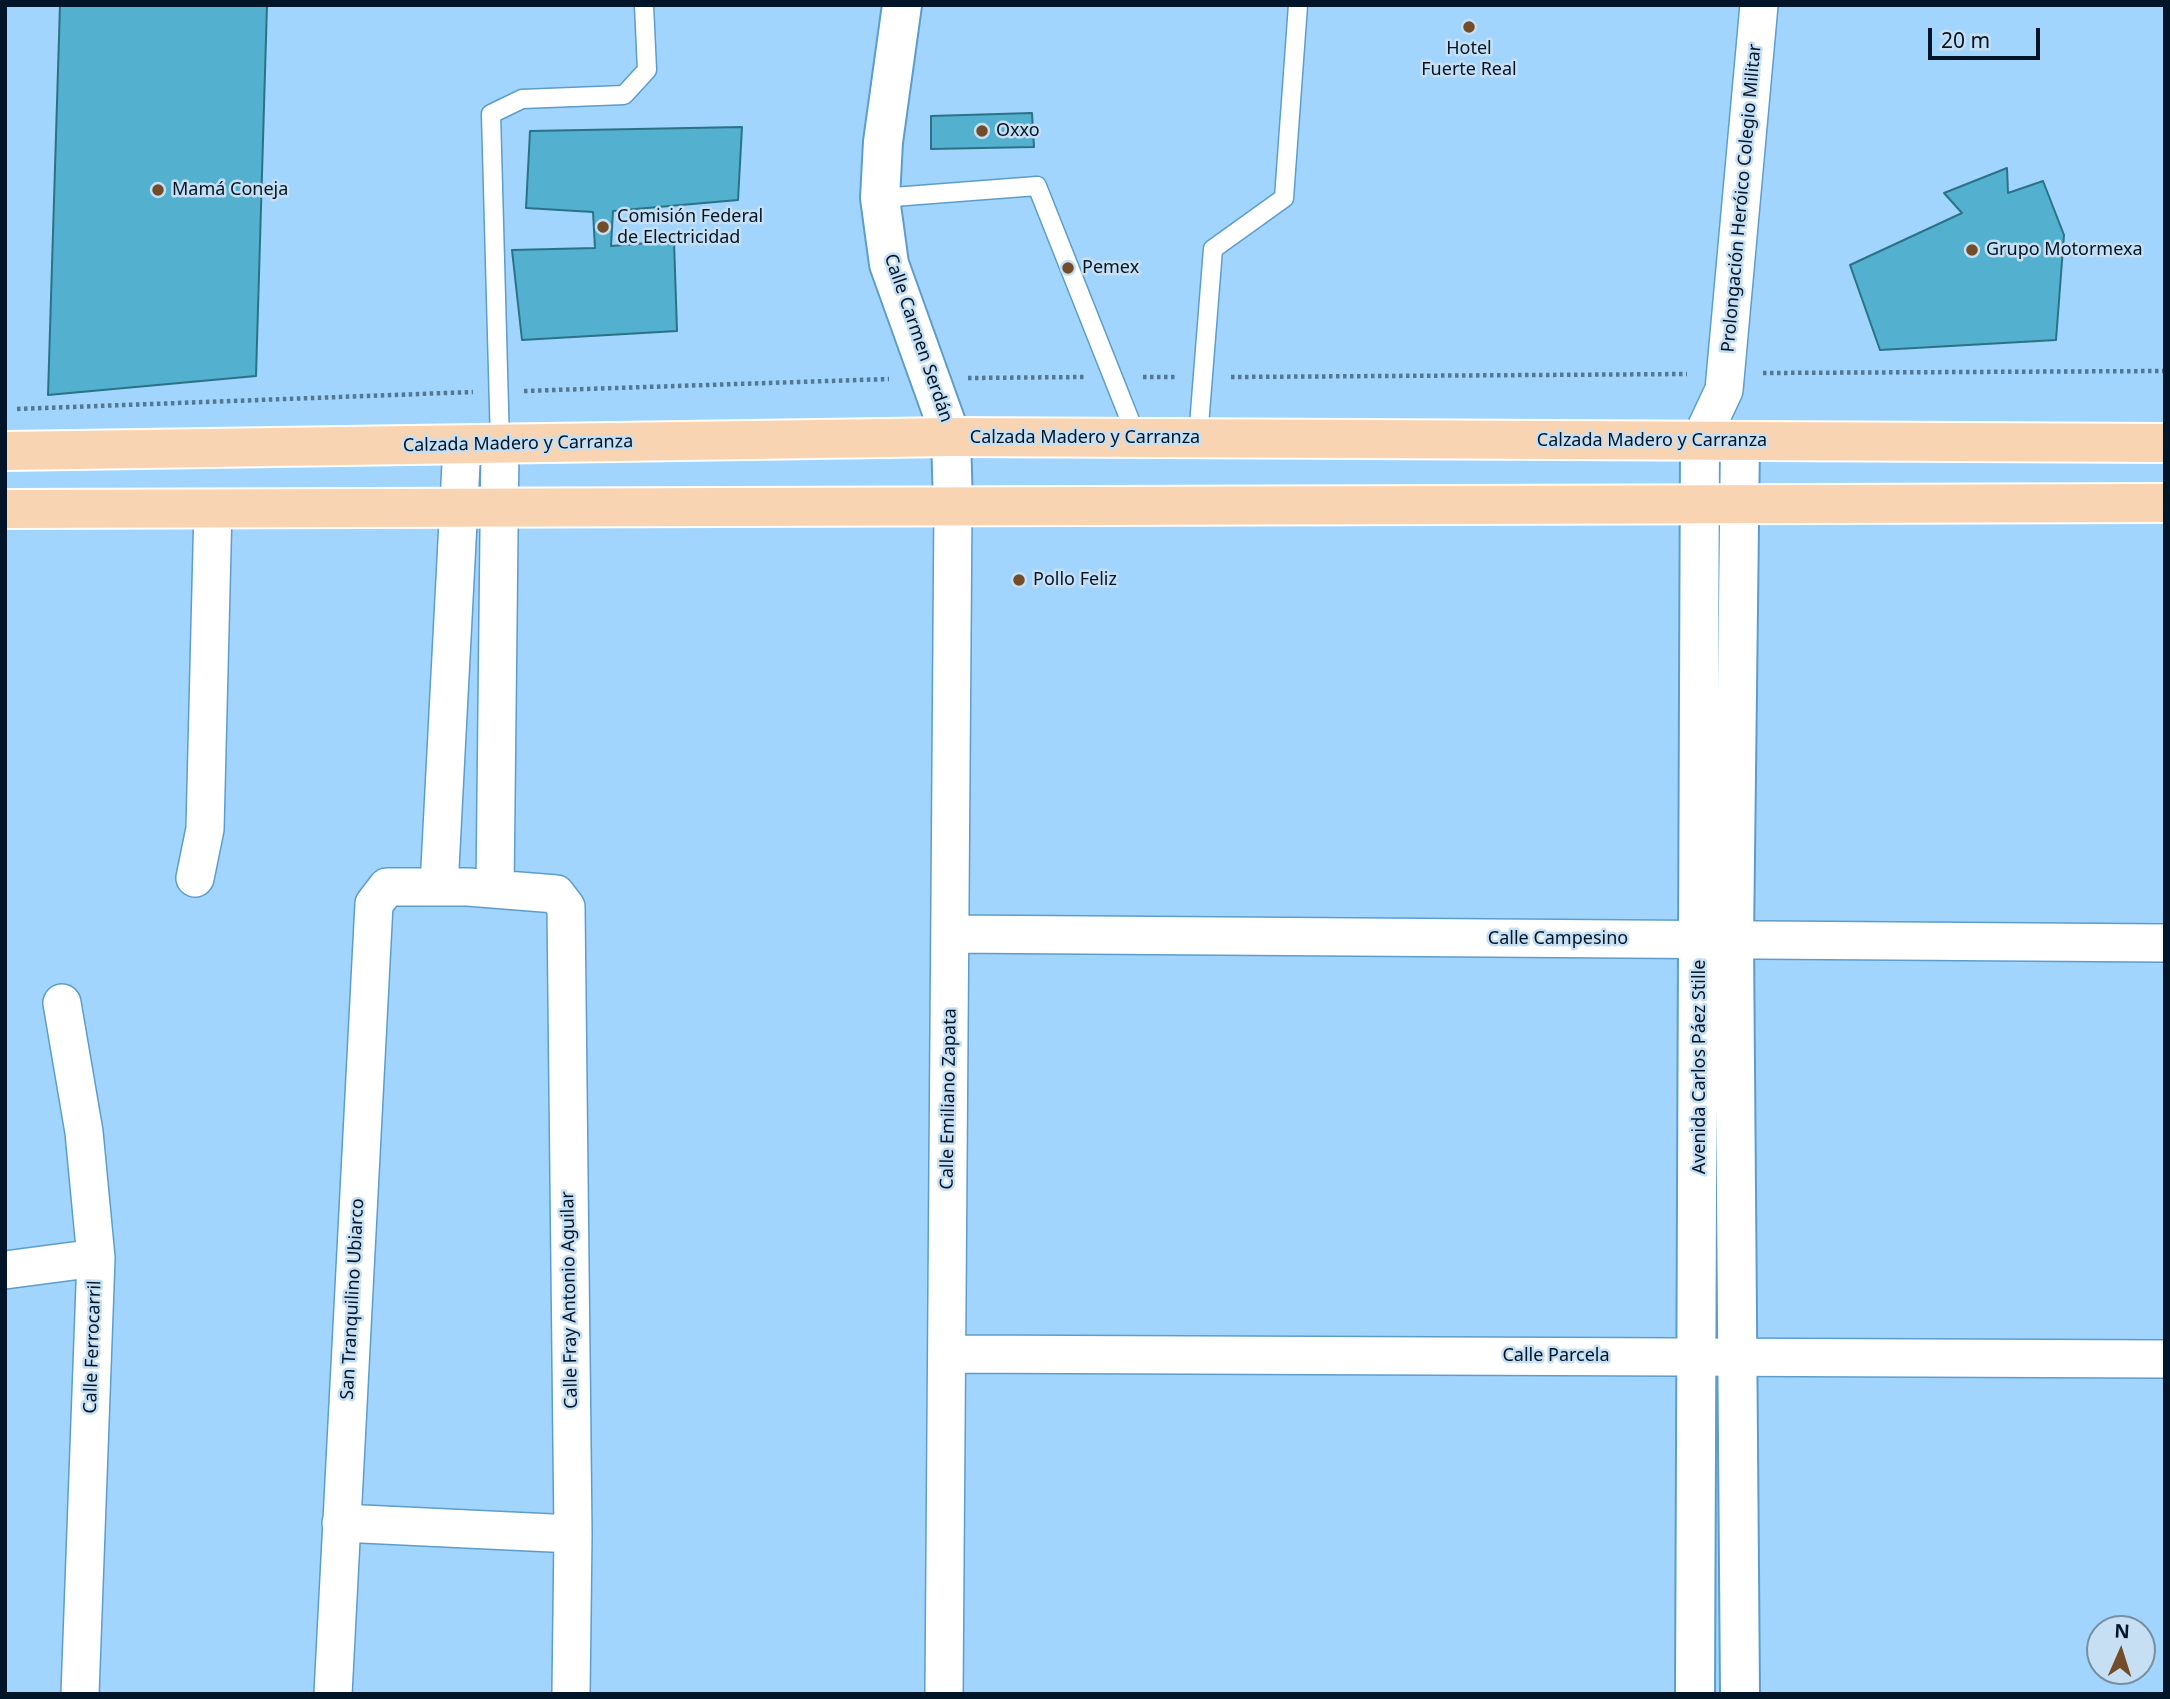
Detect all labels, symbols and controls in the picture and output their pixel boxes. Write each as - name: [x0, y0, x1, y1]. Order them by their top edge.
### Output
- scale bar: [1932, 14, 2044, 58]
- marker: Hotel Fuerte Real: [1461, 19, 1477, 35]
- text: 20 m: [1941, 26, 1990, 54]
- place label: Hotel Fuerte Real: [1421, 38, 1517, 80]
- street label: Prolongación Heróico Colegio Militar: [1718, 43, 1766, 353]
- place label: Oxxo: [996, 120, 1040, 142]
- marker: Oxxo: [974, 123, 990, 139]
- place label: Mamá Coneja: [172, 179, 288, 201]
- marker: Mamá Coneja: [150, 182, 166, 198]
- place label: Comisión Federal de Electricidad: [617, 206, 763, 248]
- marker: Comisión Federal de Electricidad: [595, 219, 611, 235]
- place label: Grupo Motormexa: [1986, 239, 2143, 261]
- marker: Grupo Motormexa: [1964, 242, 1980, 258]
- street label: Calle Carmen Serdán: [879, 251, 957, 425]
- place label: Pemex: [1082, 257, 1139, 279]
- marker: Pemex: [1060, 260, 1076, 276]
- street label: Calzada Madero y Carranza: [970, 427, 1200, 449]
- street label: Calzada Madero y Carranza: [1537, 430, 1767, 452]
- street label: Calzada Madero y Carranza: [403, 431, 633, 457]
- place label: Pollo Feliz: [1033, 569, 1117, 591]
- marker: Pollo Feliz: [1011, 572, 1027, 588]
- street label: Calle Campesino: [1488, 928, 1628, 950]
- street label: Avenida Carlos Páez Stille: [1689, 960, 1711, 1174]
- street label: Calle Emiliano Zapata: [937, 1008, 961, 1190]
- street label: Calle Fray Antonio Aguilar: [557, 1191, 583, 1409]
- street label: San Tranquilino Ubiarco: [337, 1198, 369, 1400]
- street label: Calle Ferrocarril: [80, 1280, 106, 1414]
- street label: Calle Parcela: [1502, 1345, 1610, 1367]
- north arrow: [2086, 1615, 2156, 1685]
- text: N: [2114, 1618, 2130, 1644]

